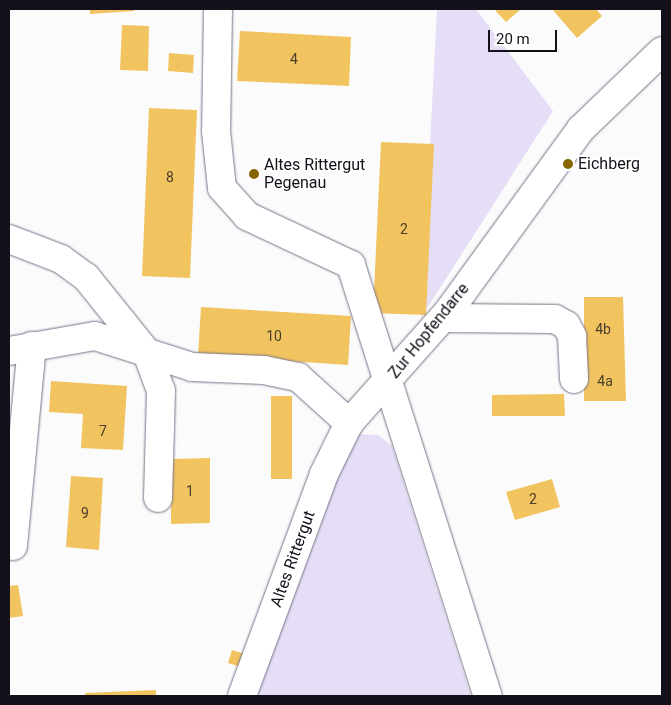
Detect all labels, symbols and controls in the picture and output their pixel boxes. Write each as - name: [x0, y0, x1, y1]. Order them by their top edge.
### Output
- scale bar: [491, 20, 560, 52]
- text: 20 m: [496, 30, 530, 48]
- house number: 4: [290, 51, 298, 67]
- place label: Eichberg: [578, 154, 640, 174]
- place label: Altes Rittergut Pegenau: [264, 155, 365, 193]
- marker: Eichberg: [562, 158, 574, 170]
- marker: Altes Rittergut Pegenau: [248, 168, 260, 180]
- house number: 8: [166, 169, 174, 185]
- house number: 2: [400, 221, 408, 237]
- street label: Zur Hopfendarre: [385, 280, 473, 382]
- house number: 4b: [595, 321, 611, 337]
- house number: 10: [266, 328, 282, 344]
- house number: 4a: [597, 373, 613, 389]
- house number: 7: [99, 423, 107, 439]
- house number: 1: [186, 483, 194, 499]
- house number: 2: [529, 491, 537, 507]
- house number: 9: [81, 505, 89, 521]
- street label: Altes Rittergut: [267, 508, 319, 610]

